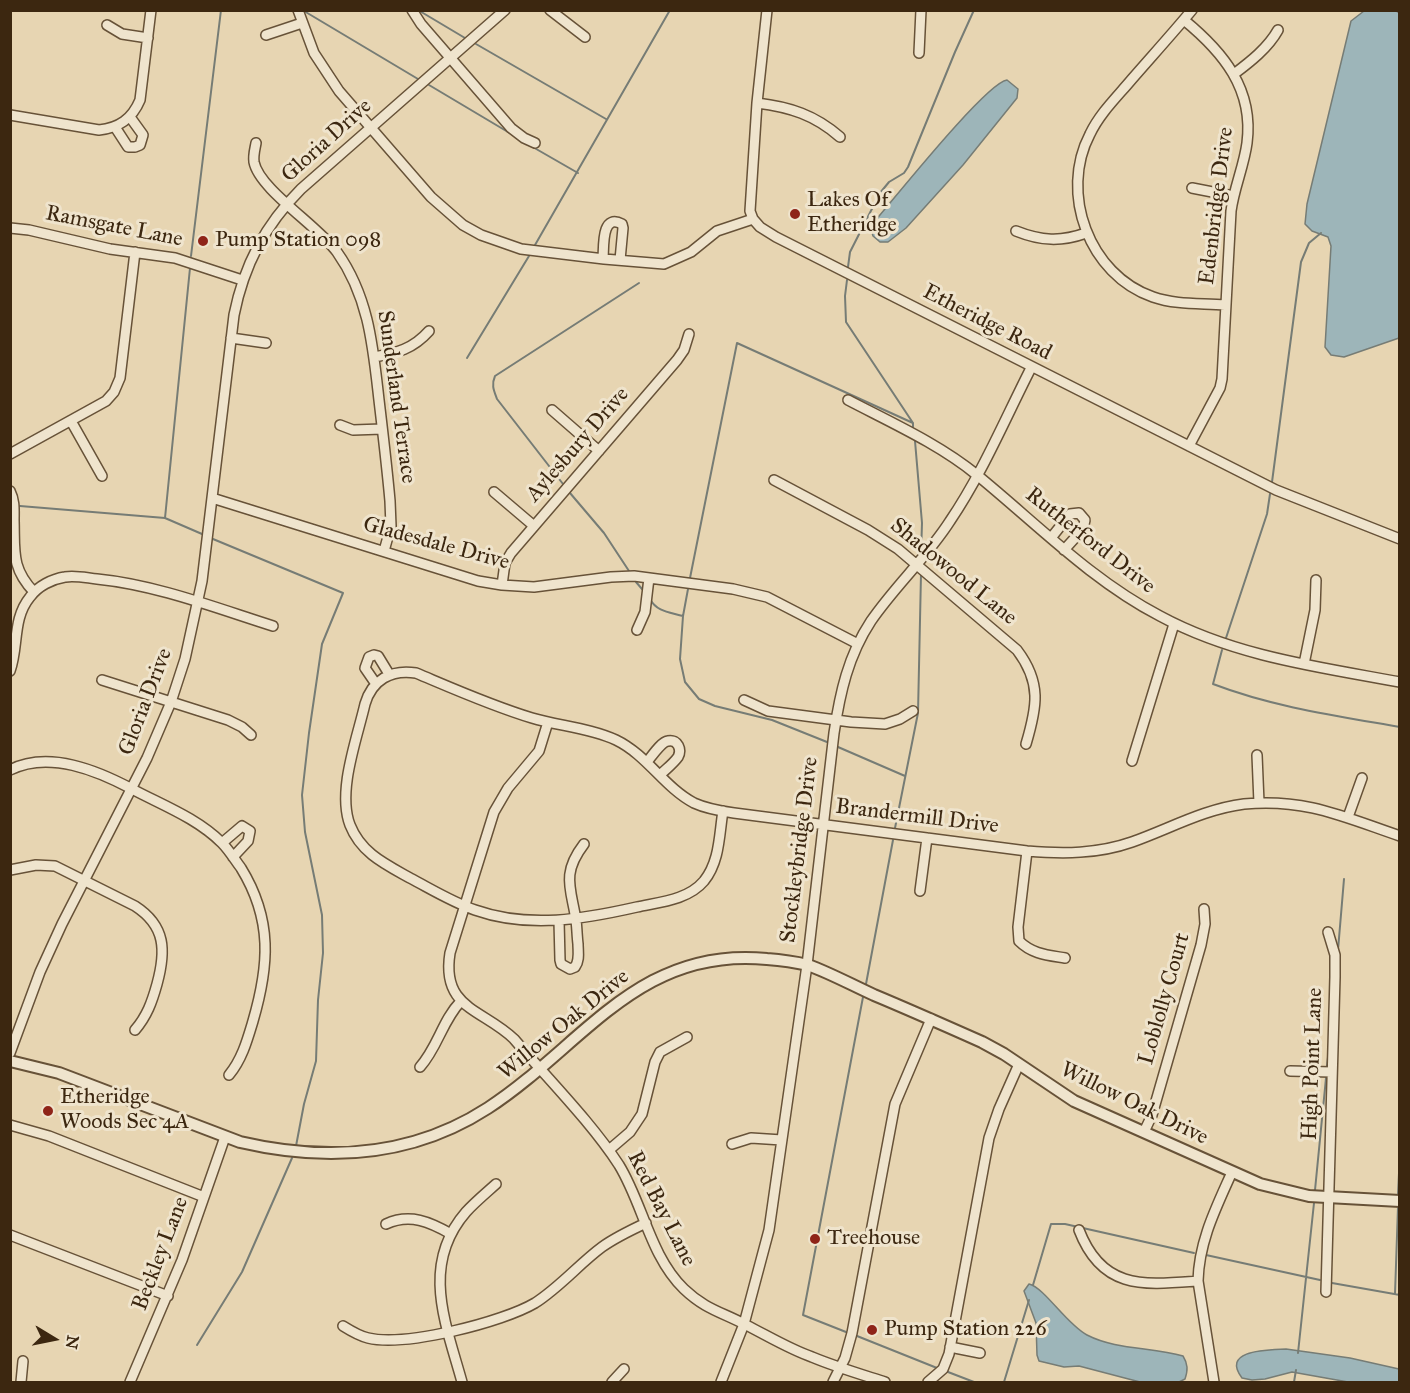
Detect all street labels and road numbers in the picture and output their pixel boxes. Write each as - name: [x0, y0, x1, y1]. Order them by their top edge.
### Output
- street label: Gloria Drive: [276, 94, 378, 188]
- street label: Edenbridge Drive: [1194, 126, 1240, 286]
- street label: Ramsgate Lane: [43, 201, 185, 253]
- street label: Etheridge Road: [918, 279, 1056, 367]
- street label: Sunderland Terrace: [371, 309, 421, 485]
- street label: Aylesbury Drive: [521, 382, 635, 508]
- street label: Rutherford Drive: [1020, 482, 1160, 600]
- street label: Gladesdale Drive: [360, 512, 512, 576]
- street label: Shadowood Lane: [884, 513, 1022, 631]
- street label: Gloria Drive: [114, 645, 178, 759]
- street label: Stockleybridge Drive: [775, 755, 825, 945]
- street label: Brandermill Drive: [834, 794, 1000, 840]
- street label: Loblolly Court: [1134, 930, 1196, 1068]
- street label: Willow Oak Drive: [493, 964, 635, 1086]
- street label: High Point Lane: [1297, 987, 1329, 1141]
- street label: Willow Oak Drive: [1056, 1057, 1212, 1151]
- street label: Red Bay Lane: [621, 1147, 701, 1271]
- street label: Beckley Lane: [127, 1193, 195, 1315]

